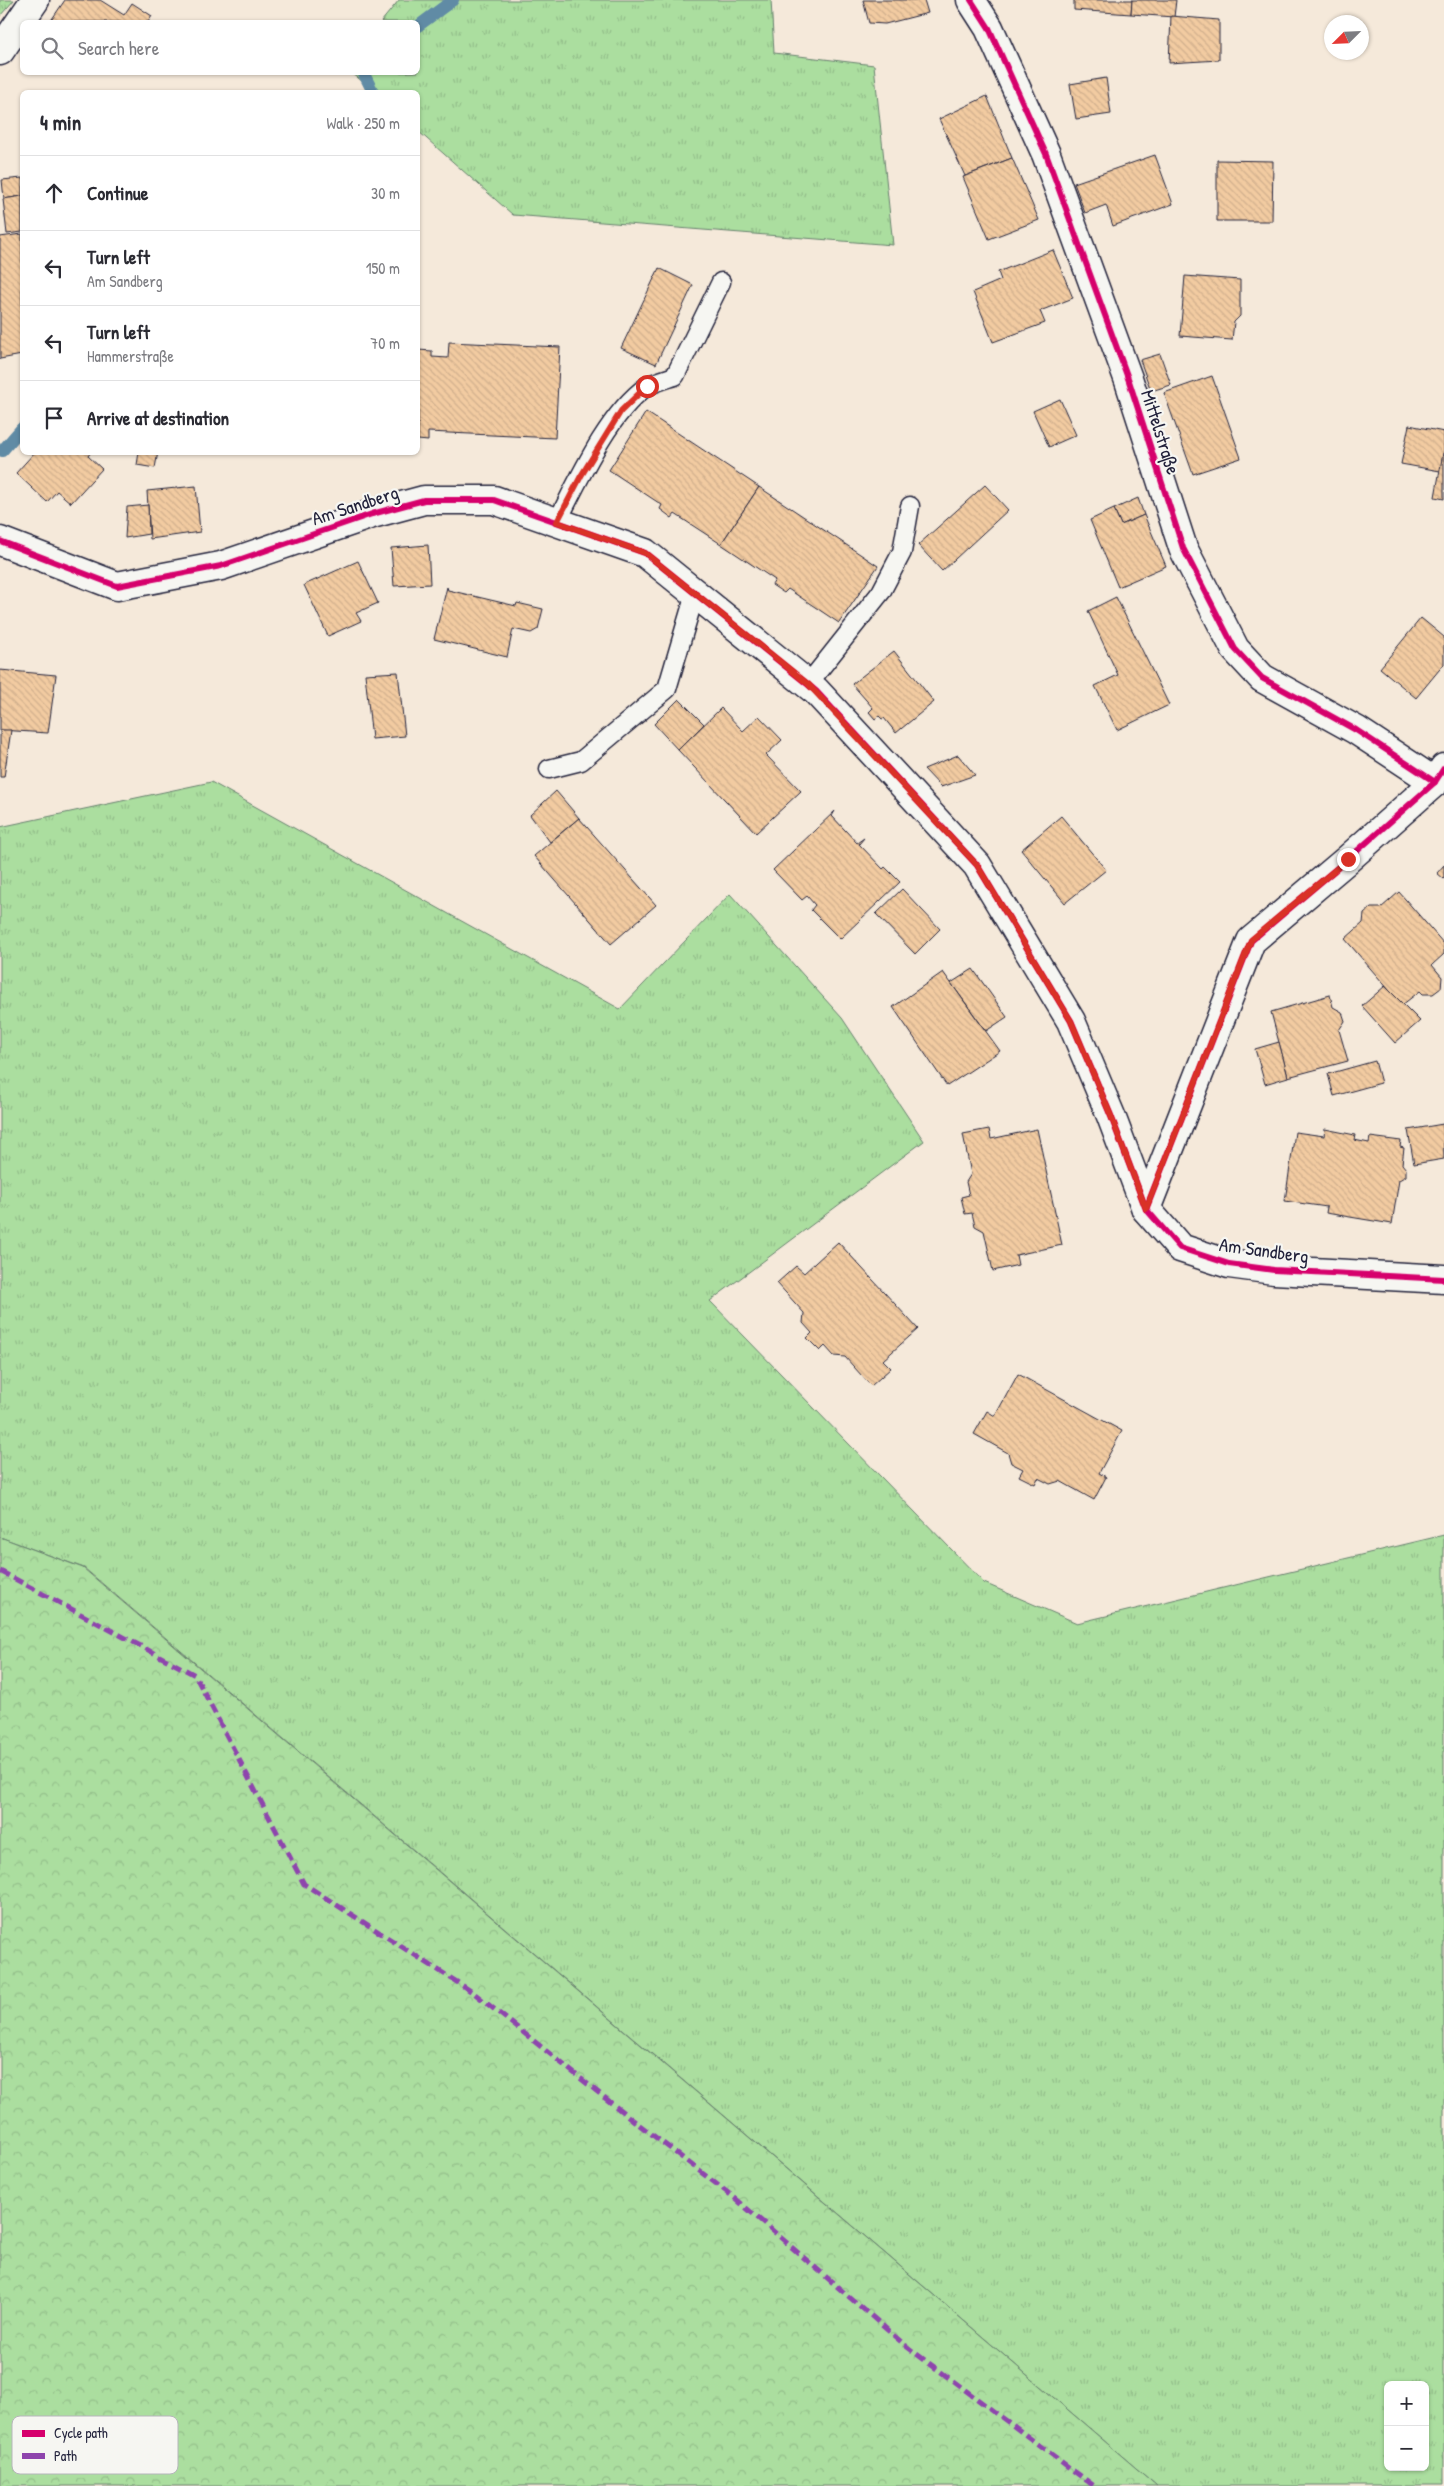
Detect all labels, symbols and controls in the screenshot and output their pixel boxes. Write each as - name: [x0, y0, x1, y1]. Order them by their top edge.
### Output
- north arrow: [1324, 15, 1369, 60]
- search box: [20, 20, 420, 75]
- icon: search: [38, 34, 66, 62]
- text: Search here: [78, 35, 159, 61]
- text: 4 min: [40, 108, 81, 137]
- text: Walk · 250 m: [326, 112, 400, 134]
- icon: ahead: [40, 179, 68, 207]
- text: Continue: [87, 180, 148, 206]
- text: 30 m: [371, 182, 400, 204]
- text: Turn left: [87, 244, 150, 270]
- icon: left: [40, 254, 68, 282]
- text: 150 m: [366, 257, 400, 279]
- text: Am Sandberg: [87, 270, 163, 292]
- text: Turn left: [87, 319, 150, 345]
- icon: left: [40, 329, 68, 357]
- text: 70 m: [370, 332, 400, 354]
- text: Hammerstraße: [87, 345, 174, 367]
- route start: [636, 375, 659, 398]
- street label: Mittelstraße: [1135, 386, 1187, 478]
- icon: arrive: [40, 404, 68, 432]
- text: Arrive at destination: [87, 405, 229, 431]
- street label: Am Sandberg: [308, 479, 402, 531]
- route end: [1337, 848, 1360, 871]
- street label: Am Sandberg: [1218, 1231, 1310, 1269]
- map controls: [1384, 2381, 1429, 2471]
- button: +: [1384, 2381, 1429, 2426]
- legend: [12, 2416, 178, 2474]
- text: Cycle path: [54, 2423, 108, 2443]
- button: −: [1384, 2426, 1429, 2471]
- text: Path: [54, 2446, 77, 2465]

